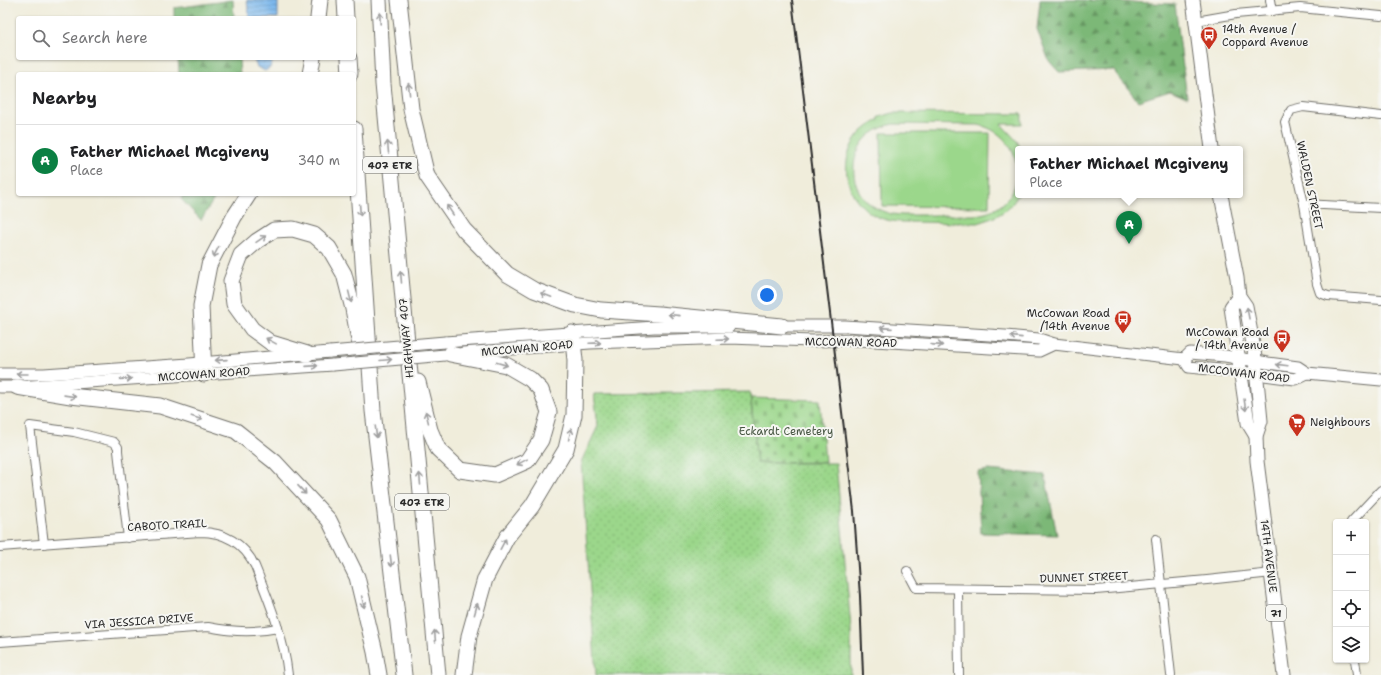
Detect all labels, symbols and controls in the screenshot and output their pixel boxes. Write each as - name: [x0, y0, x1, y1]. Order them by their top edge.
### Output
- one-way arrow: [376, 12, 383, 25]
- search box: [16, 16, 356, 60]
- place label: 14th Avenue / Coppard Avenue: [1222, 22, 1309, 50]
- bus stop icon: 14th Avenue / Coppard Avenue: [1199, 25, 1219, 50]
- icon: search: [30, 27, 52, 49]
- text: Search here: [62, 28, 148, 48]
- one-way arrow: [405, 83, 412, 96]
- text: Nearby: [32, 87, 97, 109]
- street label: WALDEN STREET: [1293, 139, 1326, 231]
- one-way arrow: [385, 141, 392, 154]
- text: Father Michael Mcgiveny: [70, 142, 269, 162]
- popup: [1015, 146, 1243, 198]
- text: A: [40, 152, 50, 169]
- text: 340 m: [298, 152, 340, 169]
- text: Father Michael Mcgiveny: [1029, 154, 1229, 174]
- road number: 407 ETR: [363, 157, 417, 173]
- text: Place: [70, 162, 103, 179]
- text: Place: [1029, 174, 1063, 191]
- one-way arrow: [356, 203, 363, 216]
- one-way arrow: [446, 204, 454, 216]
- pin: A: [1116, 211, 1142, 244]
- one-way arrow: [255, 235, 266, 243]
- one-way arrow: [212, 246, 219, 258]
- one-way arrow: [397, 271, 404, 284]
- your location: [757, 285, 777, 305]
- one-way arrow: [346, 290, 354, 303]
- one-way arrow: [541, 290, 553, 298]
- street label: HIGHWAY 407: [395, 297, 417, 379]
- place label: McCowan Road /14th Avenue: [1027, 306, 1110, 334]
- one-way arrow: [1244, 307, 1252, 320]
- bus stop icon: McCowan Road /14th Avenue: [1113, 309, 1133, 334]
- one-way arrow: [668, 312, 681, 319]
- one-way arrow: [880, 325, 893, 332]
- place label: McCowan Road / 14th Avenue: [1186, 325, 1269, 353]
- bus stop icon: McCowan Road / 14th Avenue: [1272, 328, 1292, 353]
- one-way arrow: [1010, 333, 1023, 340]
- street label: MCCOWAN ROAD: [805, 334, 897, 351]
- one-way arrow: [716, 335, 729, 342]
- one-way arrow: [265, 337, 277, 345]
- street label: MCCOWAN ROAD: [480, 337, 574, 360]
- one-way arrow: [588, 339, 601, 346]
- one-way arrow: [930, 342, 943, 349]
- one-way arrow: [379, 356, 392, 364]
- one-way arrow: [215, 357, 228, 364]
- street label: MCCOWAN ROAD: [1197, 360, 1291, 387]
- one-way arrow: [495, 361, 508, 368]
- one-way arrow: [1276, 361, 1289, 369]
- one-way arrow: [305, 363, 318, 370]
- street label: MCCOWAN ROAD: [158, 364, 251, 385]
- one-way arrow: [16, 370, 29, 378]
- one-way arrow: [119, 376, 132, 383]
- one-way arrow: [63, 392, 76, 400]
- one-way arrow: [1242, 398, 1250, 411]
- one-way arrow: [422, 411, 430, 424]
- supermarket icon: Neighbours: [1287, 412, 1307, 437]
- one-way arrow: [190, 415, 203, 422]
- place label: Neighbours: [1310, 415, 1370, 430]
- park label: Eckardt Cemetery: [739, 424, 833, 439]
- one-way arrow: [372, 425, 380, 438]
- one-way arrow: [566, 428, 574, 441]
- one-way arrow: [516, 459, 528, 467]
- one-way arrow: [416, 473, 423, 486]
- one-way arrow: [297, 485, 307, 495]
- road number: 407 ETR: [395, 494, 449, 510]
- street label: CABOTO TRAIL: [127, 516, 207, 535]
- street label: 14TH AVENUE: [1257, 519, 1280, 594]
- map controls: [1333, 519, 1369, 663]
- button: +: [1333, 519, 1369, 555]
- one-way arrow: [500, 538, 507, 550]
- one-way arrow: [387, 554, 394, 567]
- button: −: [1333, 555, 1369, 591]
- street label: DUNNET STREET: [1039, 568, 1129, 587]
- button: locate: [1333, 591, 1369, 627]
- one-way arrow: [360, 595, 368, 608]
- one-way arrow: [473, 603, 480, 616]
- road number: 71: [1266, 605, 1286, 621]
- street label: VIA JESSICA DRIVE: [84, 610, 194, 633]
- button: layers: [1333, 627, 1369, 663]
- one-way arrow: [431, 630, 438, 643]

